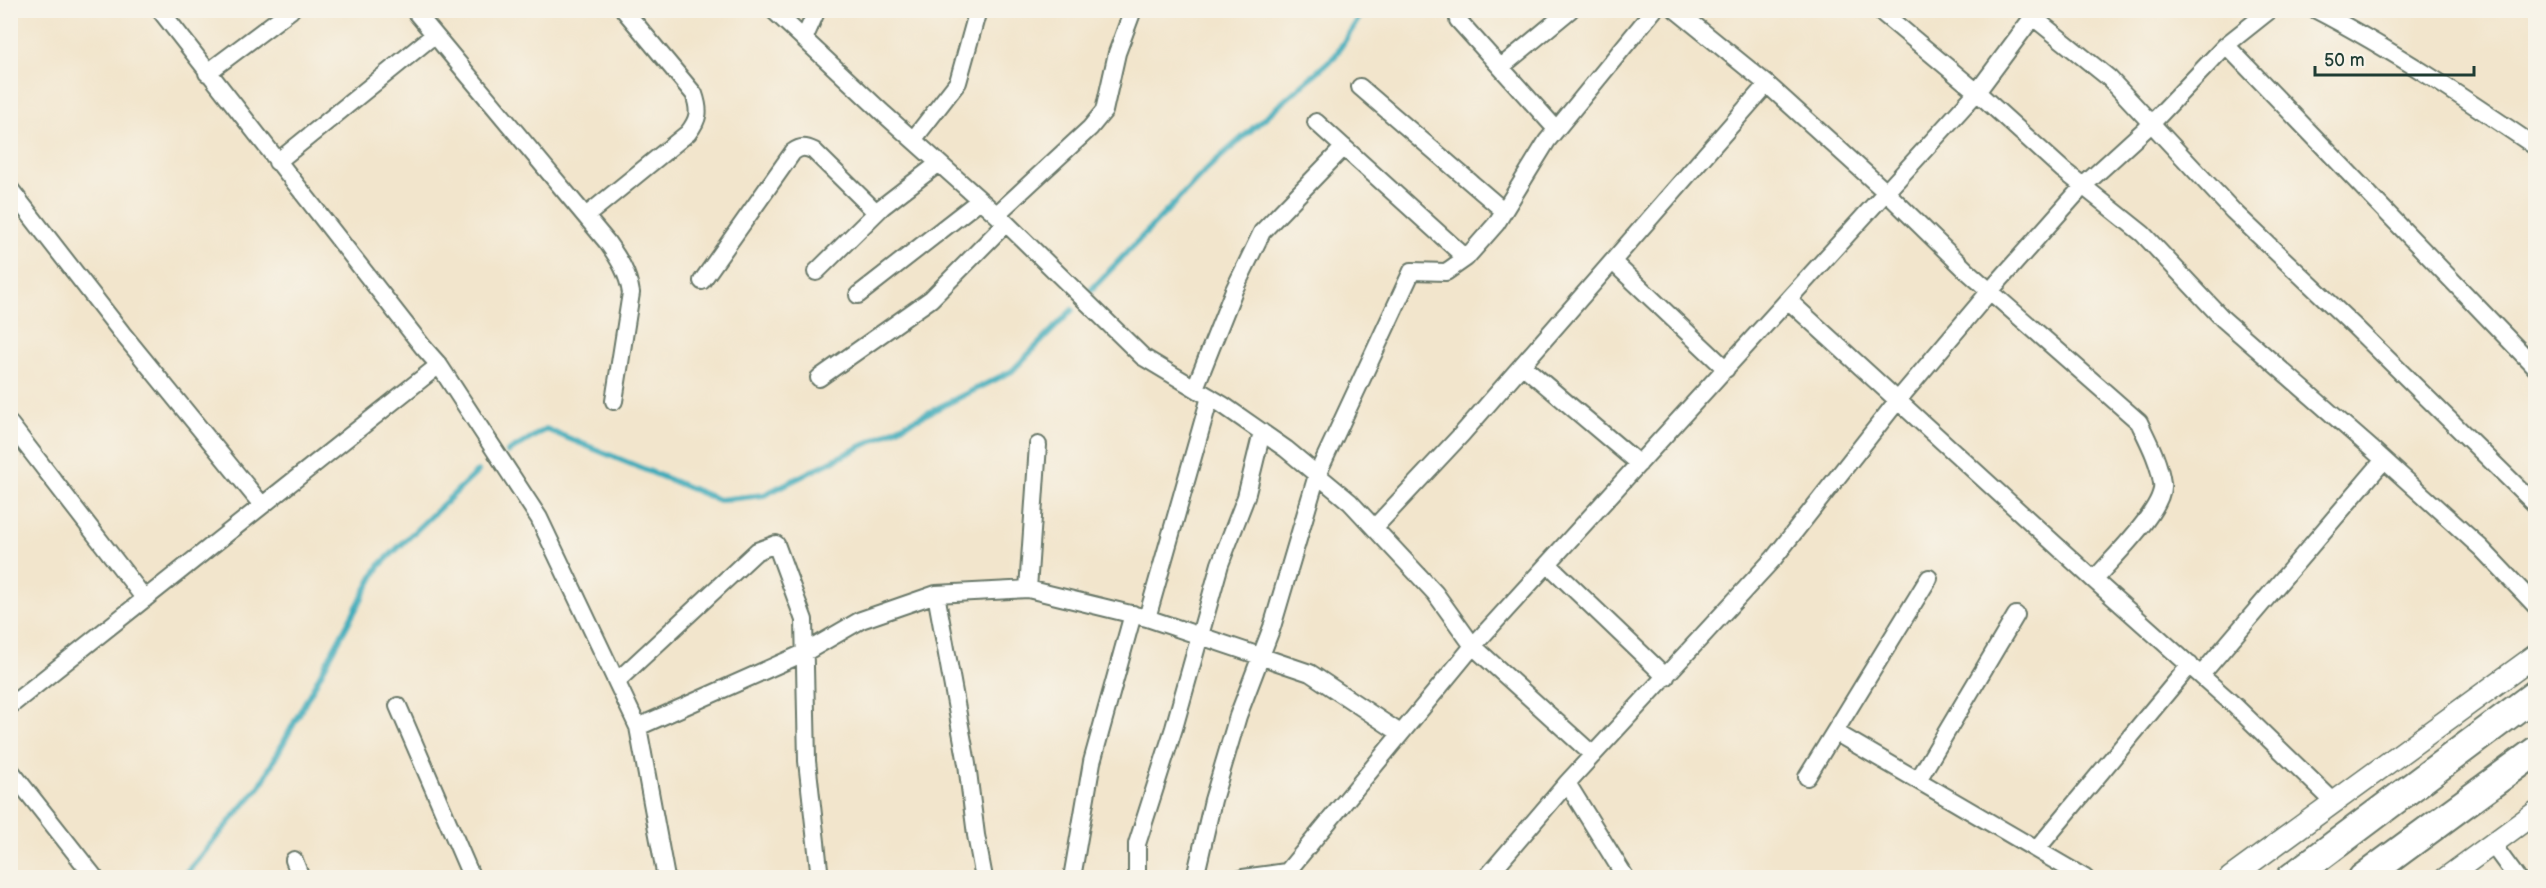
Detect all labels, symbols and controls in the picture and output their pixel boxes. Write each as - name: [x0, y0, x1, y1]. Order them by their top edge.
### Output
- scale bar: [2315, 39, 2474, 77]
- text: 50 m: [2324, 50, 2365, 71]

